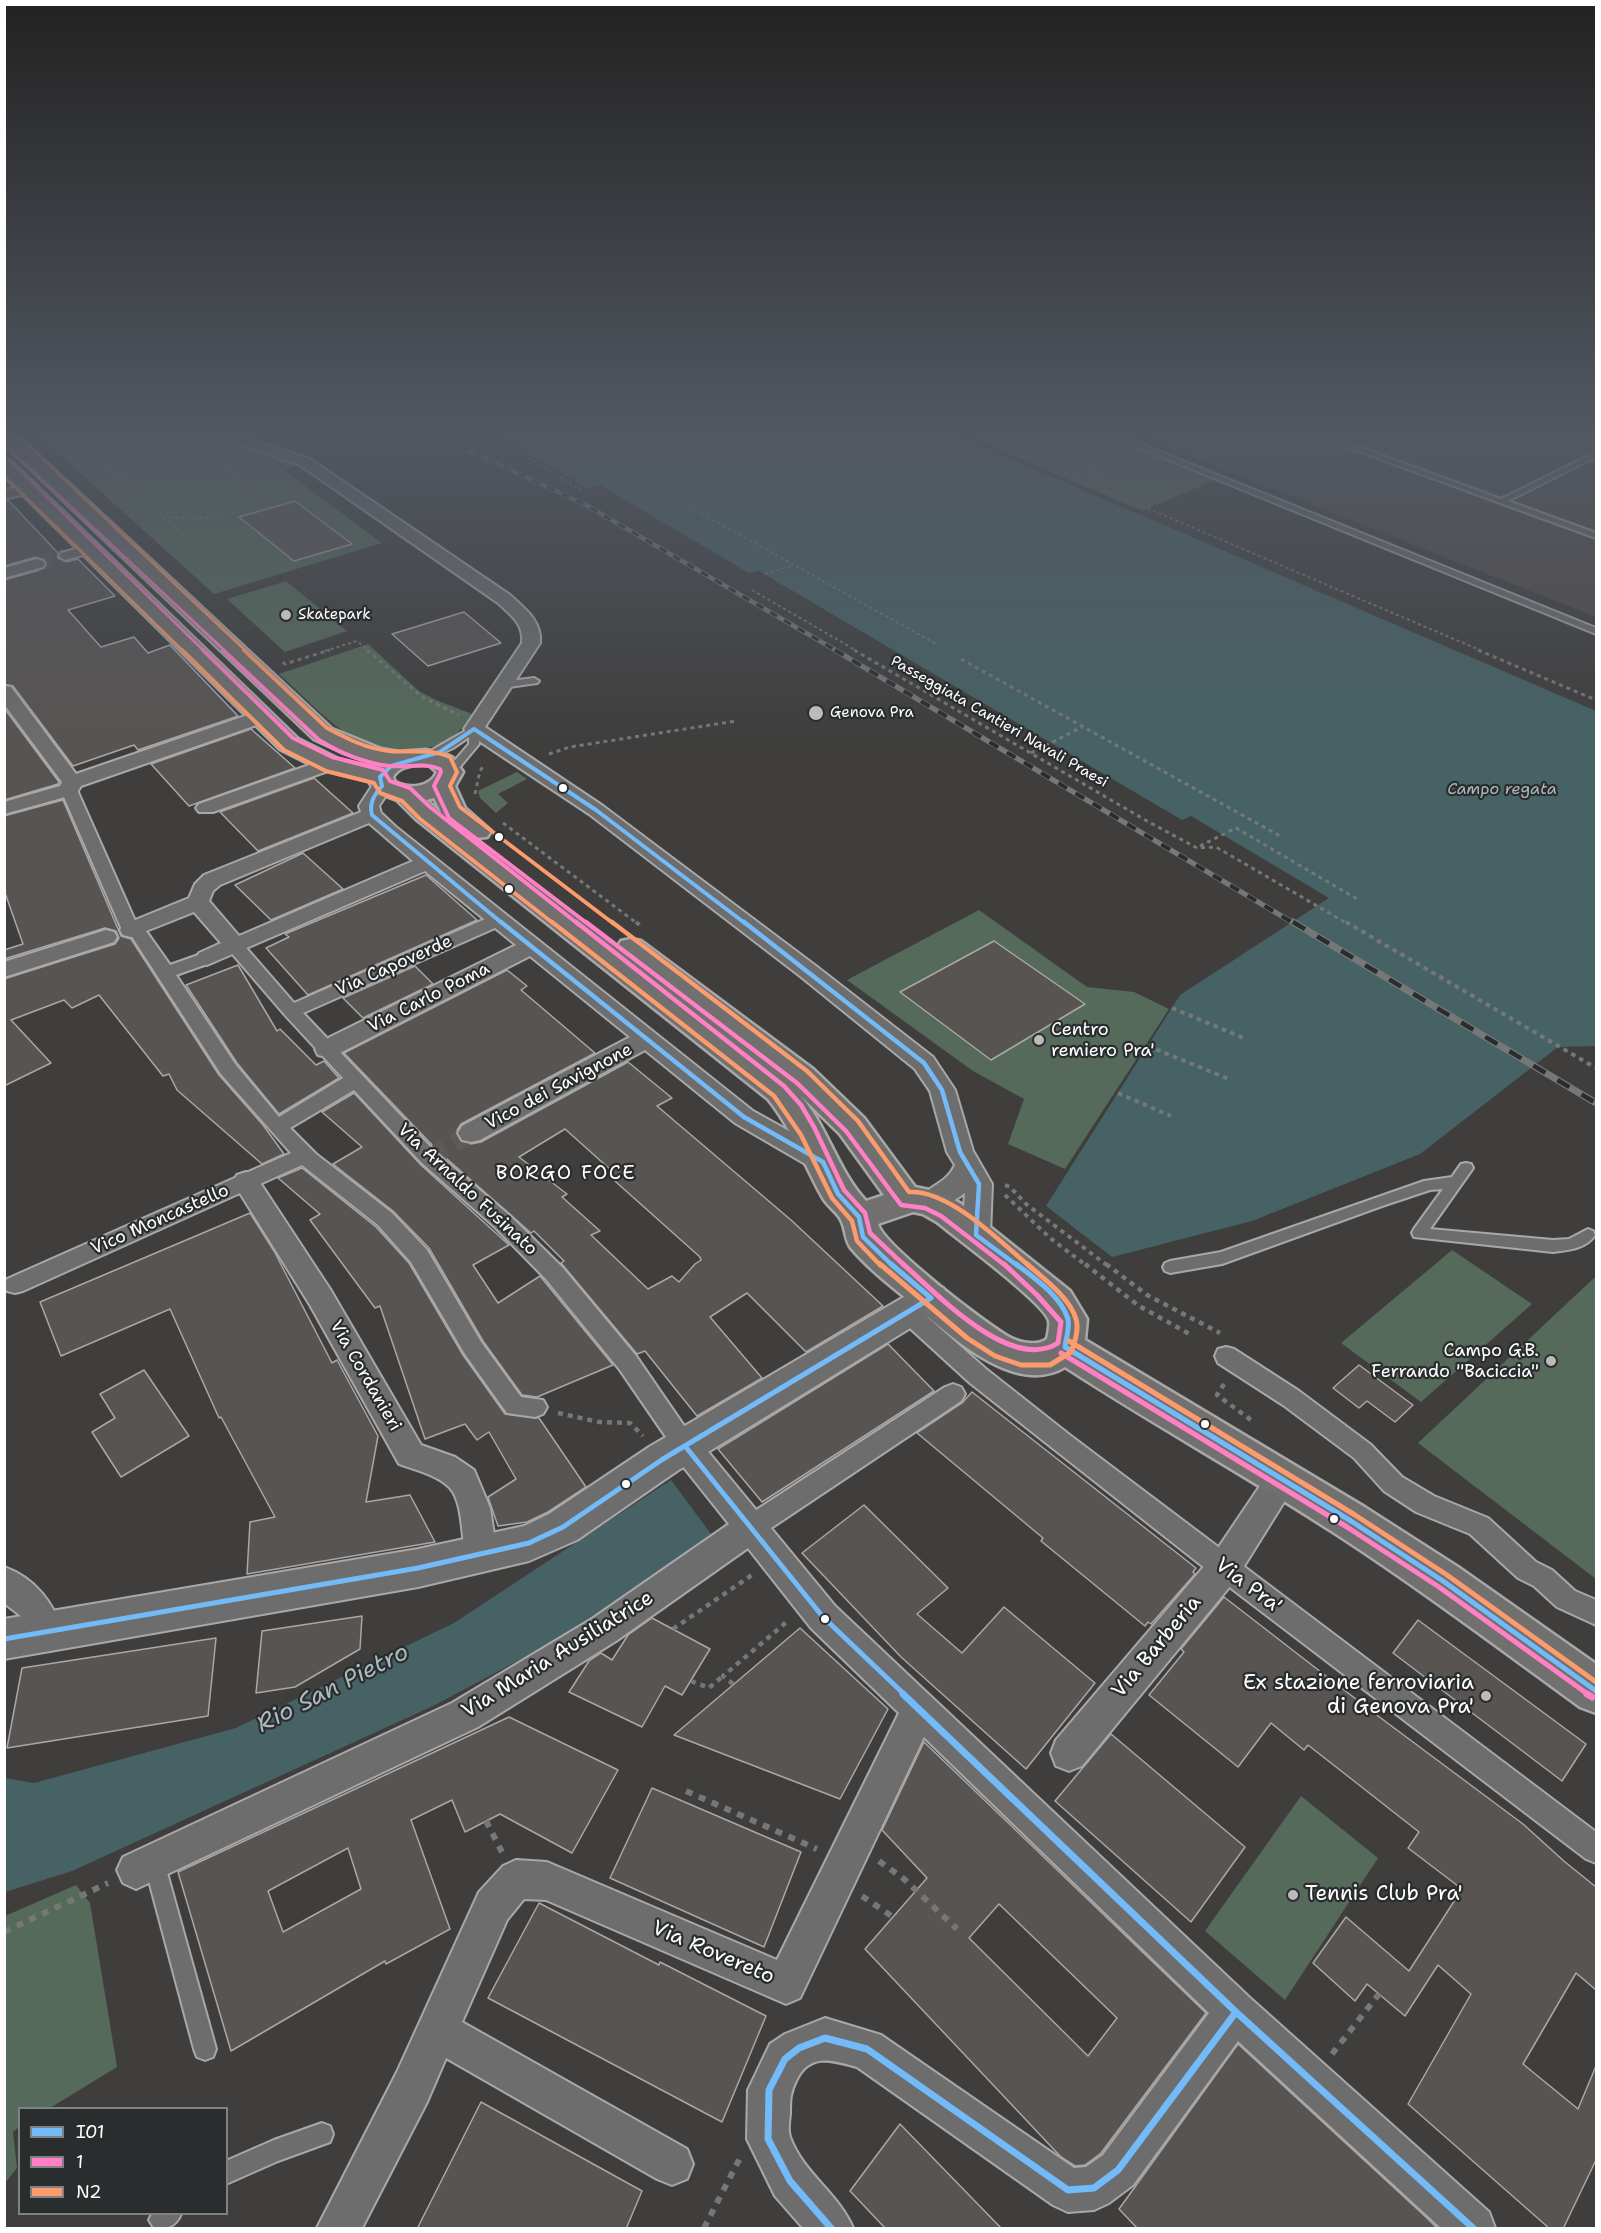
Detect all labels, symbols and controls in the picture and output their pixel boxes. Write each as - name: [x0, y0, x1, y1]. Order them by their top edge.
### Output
- place label: Skatepark: [298, 606, 371, 624]
- marker: Skatepark: [279, 608, 293, 622]
- street label: Passeggiata Cantieri Navali Praesi: [887, 652, 1111, 792]
- marker: Genova Pra: [807, 704, 825, 722]
- place label: Genova Pra: [830, 704, 914, 722]
- water label: Campo regata: [1447, 780, 1557, 800]
- unlabelled marker: [557, 782, 569, 794]
- unlabelled marker: [493, 831, 505, 843]
- unlabelled marker: [503, 883, 515, 895]
- street label: Via Capoverde: [332, 931, 456, 1001]
- street label: Via Carlo Poma: [365, 958, 493, 1038]
- place label: Centro remiero Pra': [1051, 1019, 1155, 1062]
- marker: Centro remiero Pra': [1032, 1033, 1046, 1047]
- street label: Vico dei Savignone: [482, 1039, 636, 1135]
- street label: Via Arnaldo Fusinato: [393, 1120, 541, 1260]
- district label: BORGO FOCE: [496, 1162, 636, 1186]
- street label: Vico Moncastello: [88, 1180, 232, 1260]
- street label: Via Cordanieri: [325, 1317, 405, 1435]
- place label: Campo G.B. Ferrando "Baciccia": [1371, 1340, 1539, 1382]
- marker: Campo G.B. Ferrando "Baciccia": [1544, 1354, 1558, 1368]
- unlabelled marker: [1199, 1418, 1211, 1430]
- unlabelled marker: [620, 1478, 632, 1490]
- unlabelled marker: [1328, 1513, 1340, 1525]
- street label: Via Pra': [1210, 1553, 1286, 1619]
- street label: Via Maria Ausiliatrice: [458, 1586, 658, 1724]
- street label: Via Barberia: [1107, 1591, 1207, 1703]
- unlabelled marker: [819, 1613, 831, 1625]
- water label: Rio San Pietro: [252, 1638, 414, 1740]
- place label: Ex stazione ferroviaria di Genova Pra': [1243, 1671, 1474, 1721]
- marker: Ex stazione ferroviaria di Genova Pra': [1479, 1689, 1493, 1703]
- place label: Tennis Club Pra': [1305, 1882, 1463, 1908]
- marker: Tennis Club Pra': [1286, 1888, 1300, 1902]
- street label: Via Rovereto: [648, 1916, 778, 1990]
- legend: [18, 2107, 228, 2215]
- text: I01: [76, 2120, 105, 2144]
- text: 1: [76, 2150, 84, 2174]
- text: N2: [76, 2180, 102, 2204]

